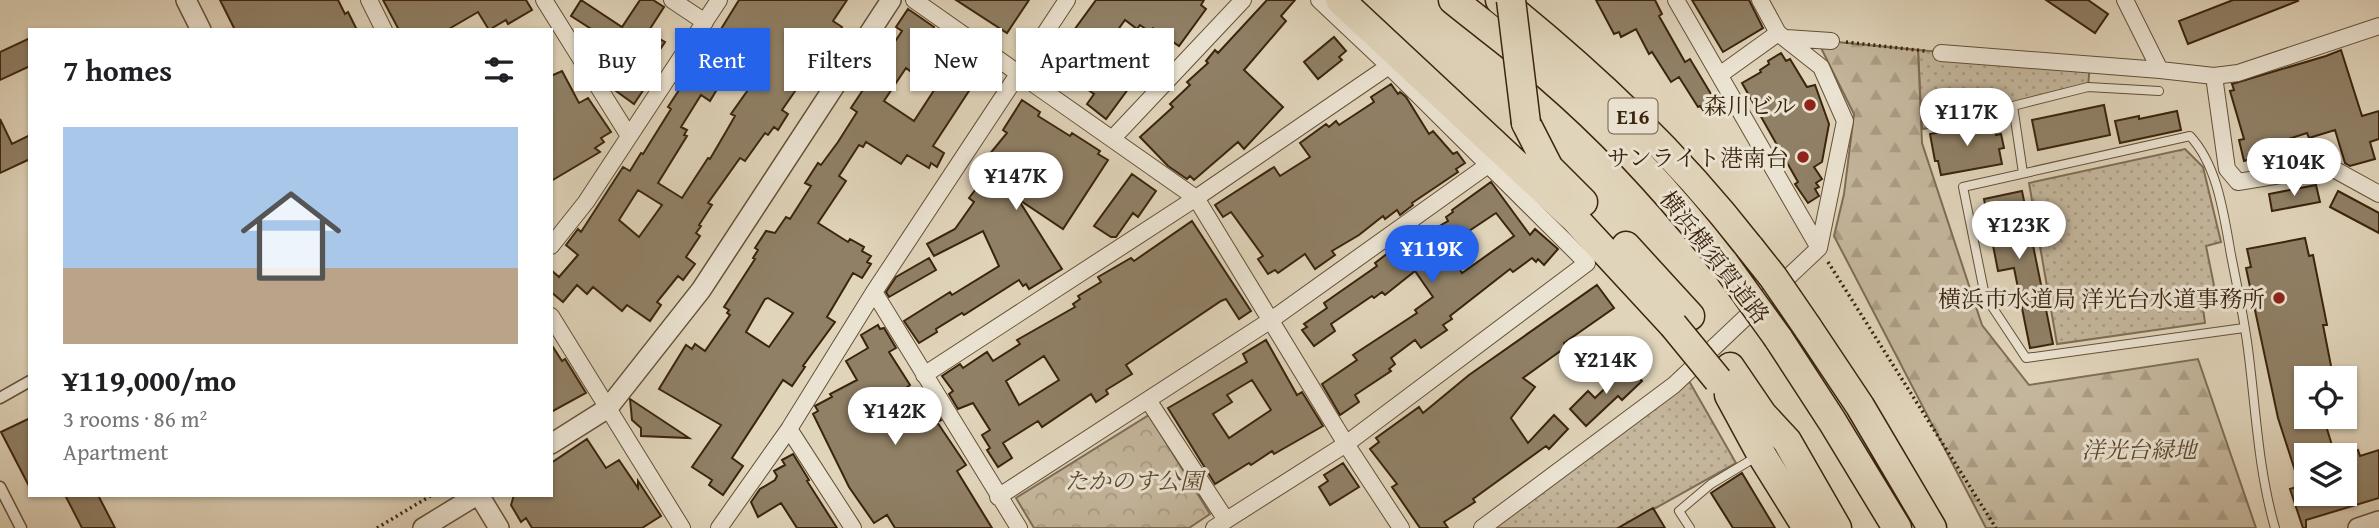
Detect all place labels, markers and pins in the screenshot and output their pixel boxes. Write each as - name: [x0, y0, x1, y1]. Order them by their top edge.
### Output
- pin: ¥117K: [1918, 88, 2016, 148]
- place label: 森川ビル: [1704, 89, 1796, 122]
- marker: 森川ビル: [1802, 97, 1818, 113]
- pin: ¥104K: [2245, 138, 2343, 198]
- place label: サンライト港南台: [1607, 141, 1789, 174]
- marker: サンライト港南台: [1795, 149, 1811, 165]
- pin: ¥147K: [967, 152, 1065, 212]
- pin: ¥123K: [1970, 202, 2068, 261]
- pin: ¥119K: [1383, 226, 1481, 285]
- place label: 横浜市水道局 洋光台水道事務所: [1938, 282, 2265, 315]
- marker: 横浜市水道局 洋光台水道事務所: [2271, 290, 2287, 306]
- pin: ¥214K: [1557, 336, 1655, 396]
- pin: ¥142K: [846, 388, 944, 447]

